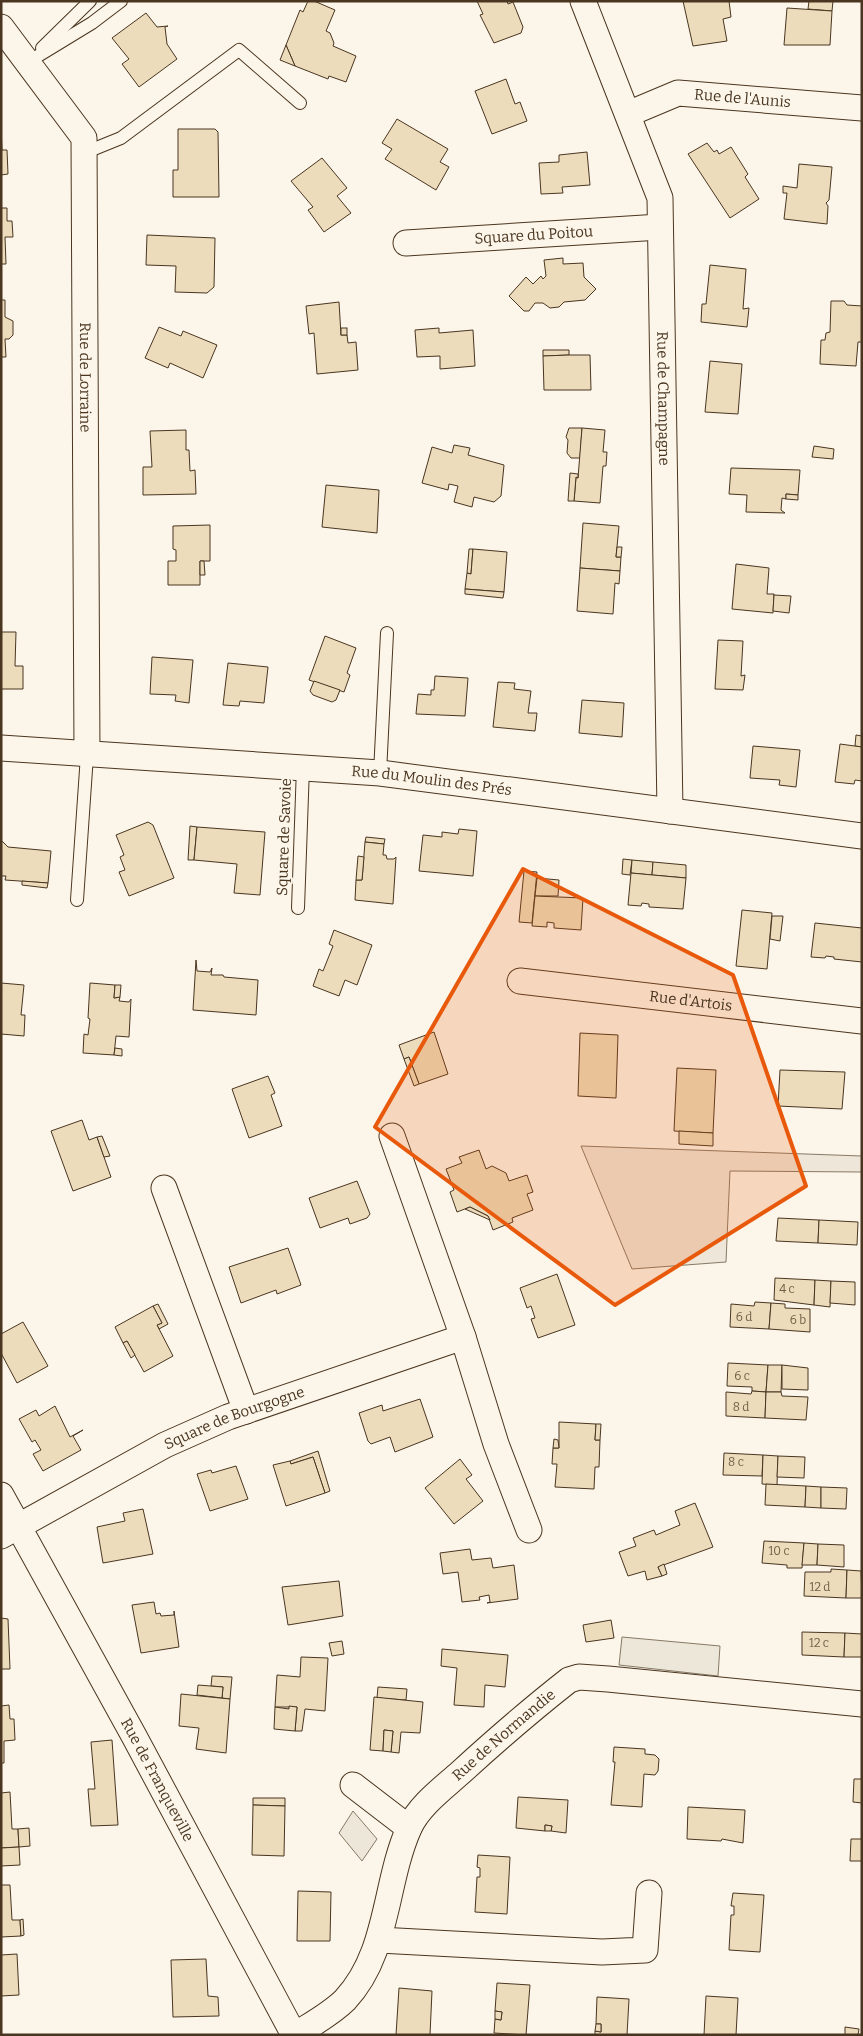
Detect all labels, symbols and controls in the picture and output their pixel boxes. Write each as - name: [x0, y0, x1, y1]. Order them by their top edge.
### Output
- street label: Rue de l'Aunis: [693, 85, 792, 111]
- street label: Square du Poitou: [474, 222, 594, 248]
- street label: Rue de Lorraine: [76, 322, 94, 432]
- street label: Rue de Champagne: [653, 331, 673, 466]
- street label: Rue du Moulin des Prés: [351, 762, 513, 799]
- street label: Square de Savoie: [273, 778, 295, 896]
- street label: Rue d'Artois: [648, 987, 733, 1015]
- house number: 4 c: [779, 1282, 795, 1296]
- house number: 6 d: [736, 1310, 752, 1324]
- house number: 6 b: [790, 1313, 806, 1327]
- house number: 6 c: [734, 1369, 750, 1383]
- street label: Square de Bourgogne: [161, 1383, 307, 1453]
- house number: 8 d: [733, 1400, 749, 1414]
- house number: 8 c: [728, 1455, 744, 1469]
- house number: 10 c: [768, 1544, 790, 1558]
- house number: 12 d: [810, 1580, 830, 1594]
- house number: 12 c: [809, 1636, 829, 1650]
- street label: Rue de Normandie: [449, 1685, 559, 1785]
- street label: Rue de Franqueville: [117, 1715, 198, 1845]

